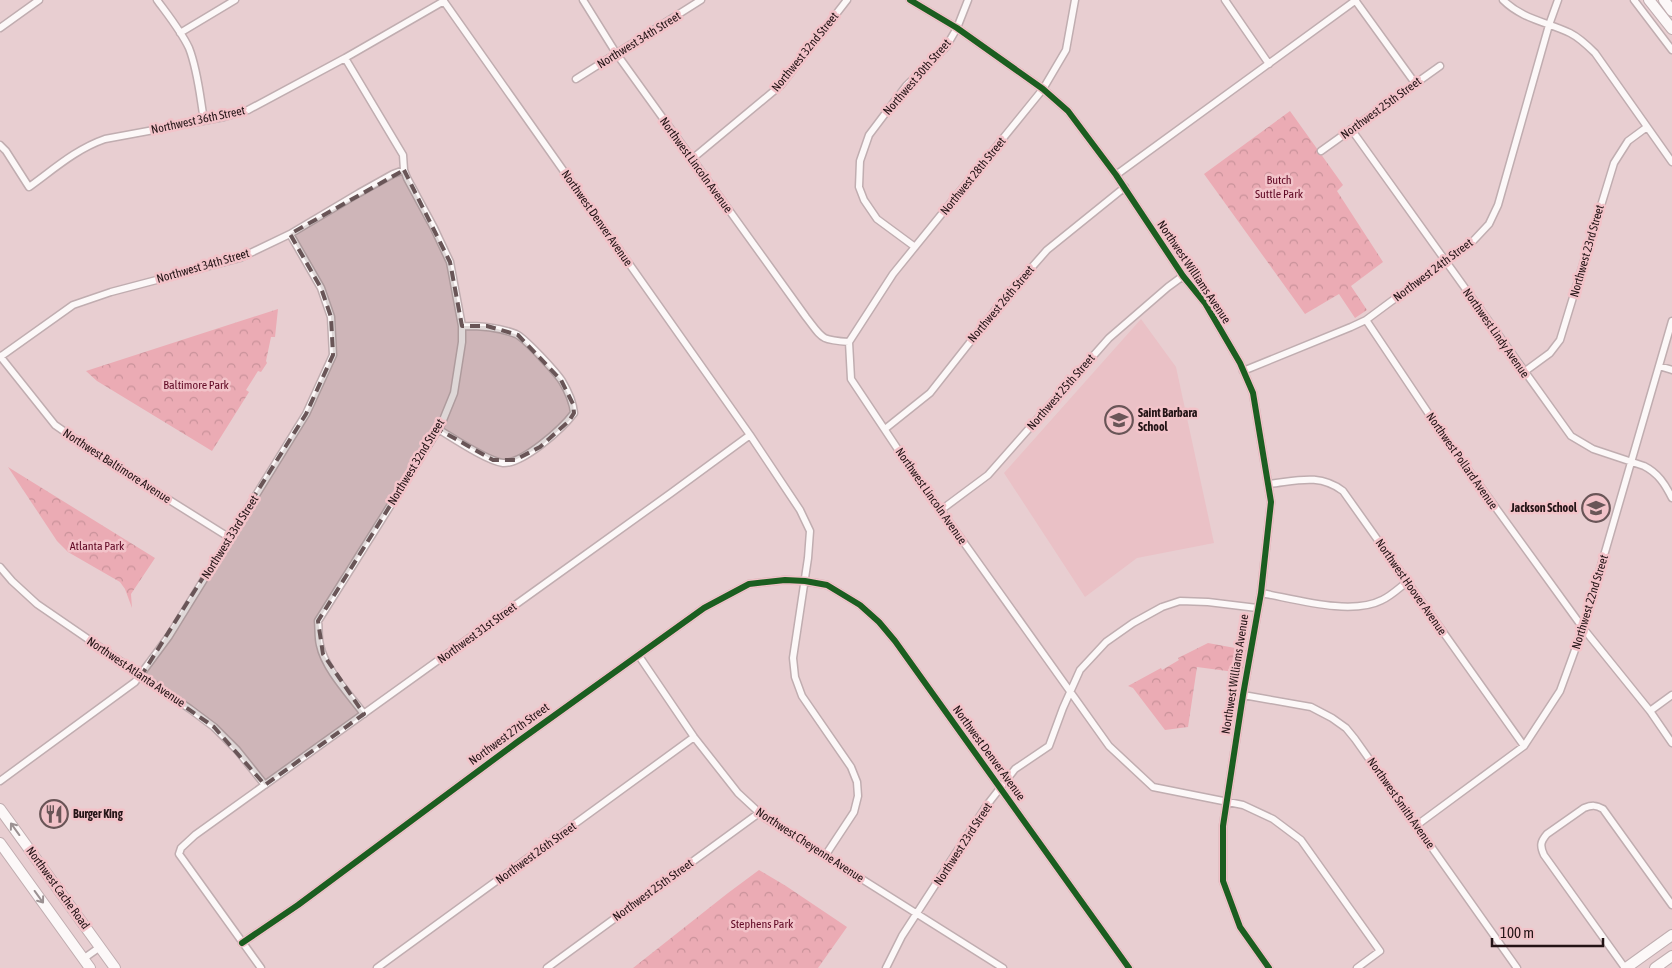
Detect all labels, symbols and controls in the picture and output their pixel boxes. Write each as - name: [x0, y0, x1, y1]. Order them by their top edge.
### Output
- street label: Northwest 34th Street: [595, 8, 684, 71]
- street label: Northwest 32nd Street: [769, 9, 842, 94]
- street label: Northwest 30th Street: [880, 36, 954, 118]
- street label: Northwest 25th Street: [1338, 74, 1424, 142]
- street label: Northwest 36th Street: [150, 103, 247, 137]
- street label: Northwest Lincoln Avenue: [657, 115, 735, 215]
- street label: Northwest 28th Street: [937, 134, 1009, 218]
- street label: Northwest Denver Avenue: [559, 167, 635, 269]
- park label: Butch Suttle Park: [1255, 173, 1304, 201]
- street label: Northwest 23rd Street: [1567, 203, 1607, 299]
- street label: Northwest Williams Avenue: [1154, 218, 1234, 326]
- street label: Northwest 24th Street: [1391, 235, 1476, 304]
- street label: Northwest 34th Street: [155, 246, 251, 286]
- street label: Northwest 26th Street: [965, 262, 1037, 345]
- street label: Northwest Lindy Avenue: [1460, 286, 1532, 380]
- street label: Northwest 25th Street: [1024, 351, 1098, 433]
- park label: Baltimore Park: [163, 378, 230, 392]
- school or university icon: Saint Barbara School: [1104, 405, 1134, 435]
- place label: Saint Barbara School: [1138, 406, 1198, 434]
- street label: Northwest Pollard Avenue: [1423, 410, 1501, 512]
- street label: Northwest 32nd Street: [385, 416, 448, 508]
- street label: Northwest Baltimore Avenue: [60, 426, 174, 506]
- street label: Northwest Lincoln Avenue: [892, 445, 970, 547]
- street label: Northwest 33rd Street: [199, 492, 262, 581]
- school or university icon: Jackson School: [1581, 493, 1611, 523]
- place label: Jackson School: [1510, 501, 1578, 515]
- street label: Northwest Hoover Avenue: [1373, 536, 1449, 638]
- park label: Atlanta Park: [70, 539, 125, 553]
- street label: Northwest 22nd Street: [1569, 553, 1611, 651]
- street label: Northwest 31st Street: [435, 599, 520, 666]
- street label: Northwest Williams Avenue: [1219, 613, 1251, 735]
- street label: Northwest Atlanta Avenue: [84, 634, 188, 710]
- street label: Northwest 27th Street: [466, 700, 552, 768]
- street label: Northwest Denver Avenue: [950, 703, 1028, 803]
- street label: Northwest Smith Avenue: [1364, 755, 1438, 851]
- restaurant icon: Burger King: [39, 799, 69, 829]
- street label: Northwest 23rd Street: [931, 800, 995, 888]
- street label: Northwest Cheyenne Avenue: [753, 805, 867, 885]
- place label: Burger King: [73, 807, 124, 821]
- street label: Northwest 26th Street: [493, 819, 579, 887]
- one-way arrow: [10, 822, 20, 836]
- street label: Northwest Cache Road: [23, 844, 93, 932]
- street label: Northwest 25th Street: [610, 856, 696, 924]
- one-way arrow: [34, 890, 44, 904]
- scale bar: [1492, 916, 1603, 948]
- park label: Stephens Park: [731, 917, 794, 931]
- text: 100 m: [1500, 924, 1534, 941]

